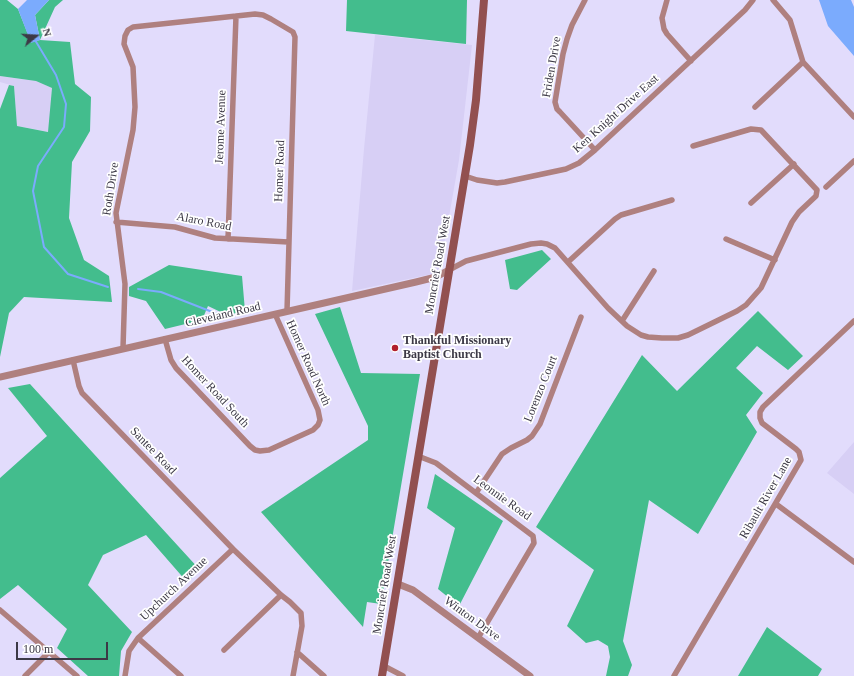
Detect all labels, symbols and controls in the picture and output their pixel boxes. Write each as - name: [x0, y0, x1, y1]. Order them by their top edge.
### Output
- north arrow: [16, 16, 56, 56]
- text: N: [40, 27, 54, 38]
- street label: Friden Drive: [540, 35, 564, 99]
- street label: Ken Knight Drive East: [570, 72, 662, 156]
- street label: Jerome Avenue: [213, 90, 229, 164]
- street label: Homer Road: [272, 140, 288, 202]
- street label: Roth Drive: [100, 161, 122, 217]
- street label: Alaro Road: [175, 210, 233, 234]
- street label: Moncrief Road West: [422, 215, 454, 315]
- street label: Cleveland Road: [184, 299, 262, 331]
- street label: Homer Road North: [283, 318, 333, 408]
- place label: Thankful Missionary Baptist Church: [403, 334, 511, 362]
- marker: Thankful Missionary Baptist Church: [390, 343, 400, 353]
- street label: Homer Road South: [178, 353, 252, 431]
- street label: Lorenzo Court: [521, 354, 561, 424]
- street label: Santee Road: [127, 424, 179, 478]
- street label: Ribault River Lane: [737, 455, 795, 541]
- street label: Leonnie Road: [470, 472, 534, 524]
- street label: Moncrief Road West: [370, 535, 400, 635]
- street label: Upchurch Avenue: [137, 554, 211, 624]
- street label: Winton Drive: [441, 594, 503, 644]
- scale bar: [18, 634, 110, 660]
- text: 100 m: [23, 642, 53, 656]

